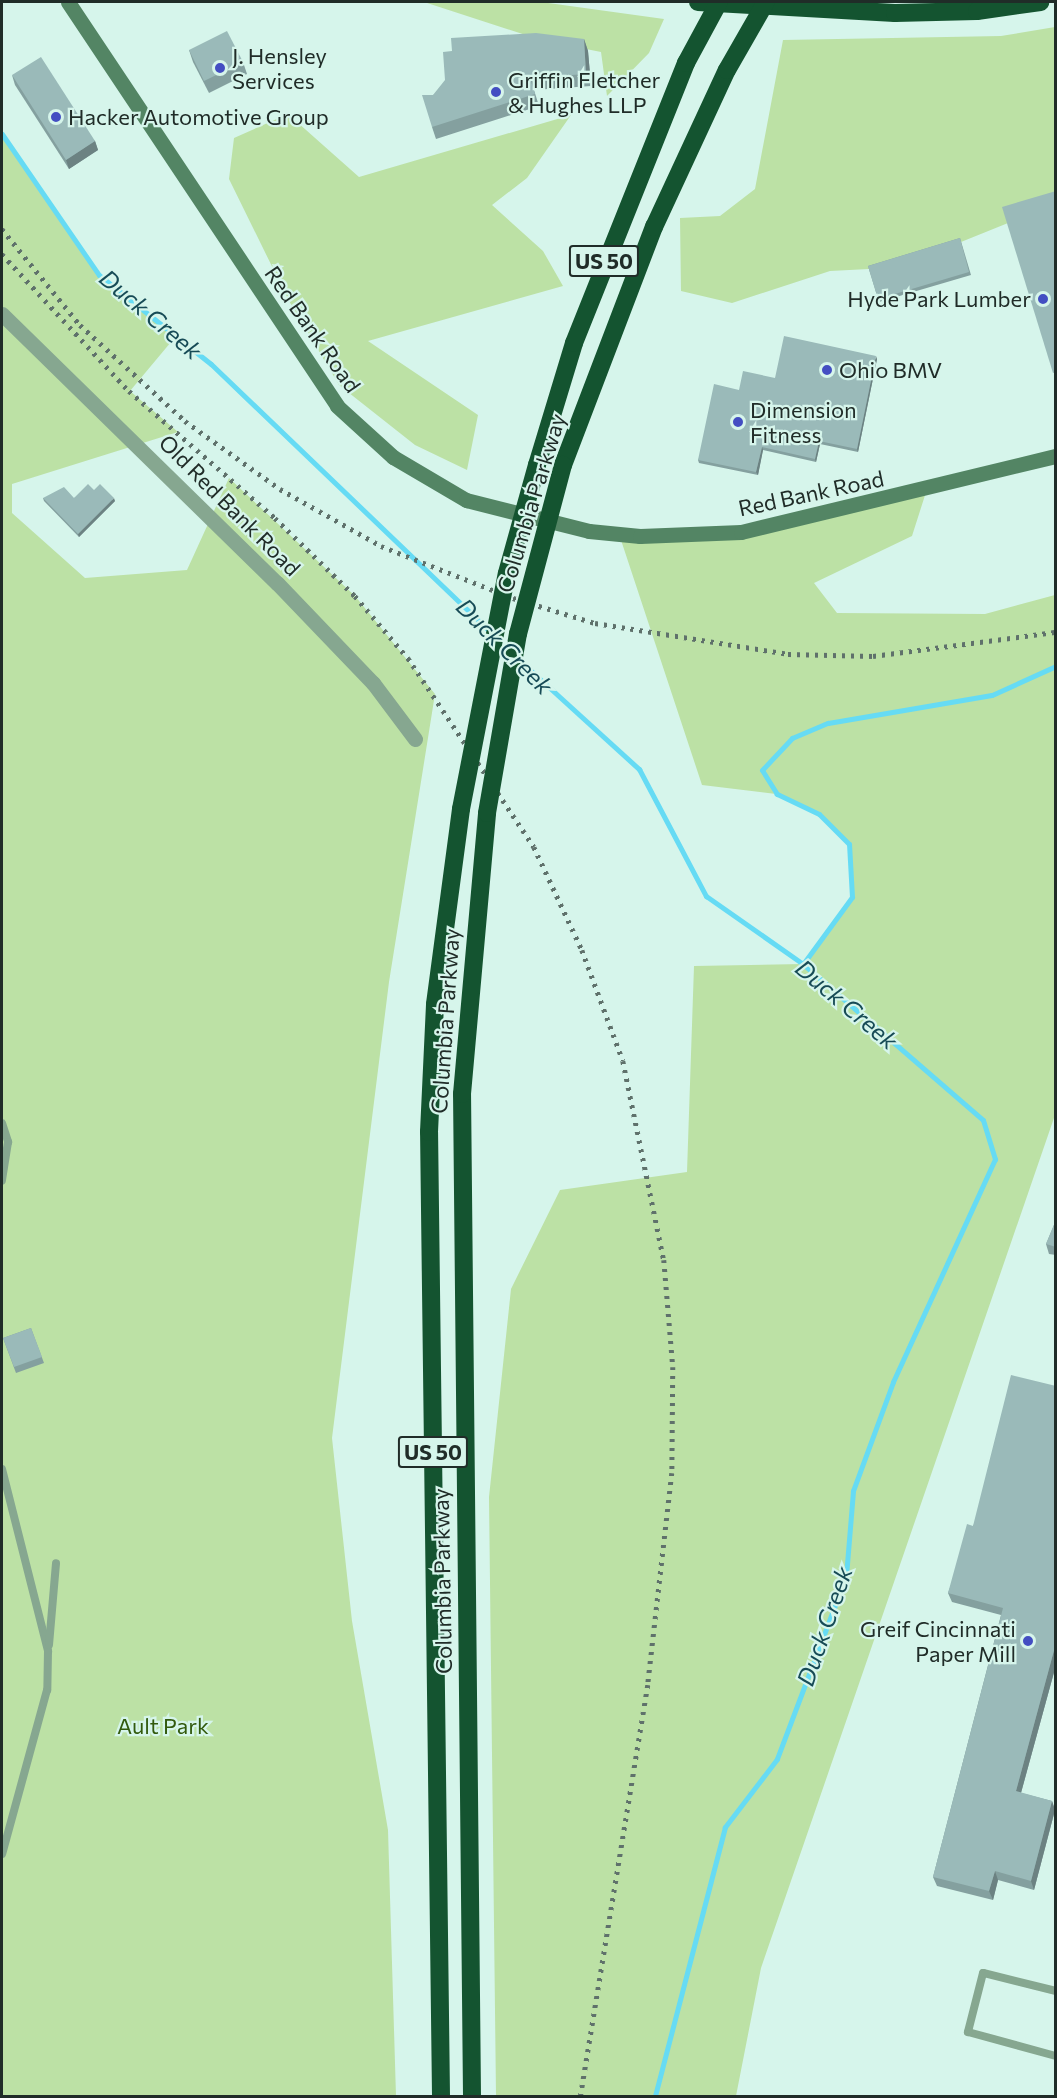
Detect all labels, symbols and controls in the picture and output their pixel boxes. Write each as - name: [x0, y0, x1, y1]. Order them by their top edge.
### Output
- place label: J. Hensley Services: [232, 42, 327, 94]
- marker: J. Hensley Services: [213, 61, 227, 75]
- place label: Griffin Fletcher & Hughes LLP: [508, 66, 660, 118]
- marker: Griffin Fletcher & Hughes LLP: [489, 85, 503, 99]
- place label: Hacker Automotive Group: [68, 104, 329, 130]
- marker: Hacker Automotive Group: [49, 110, 63, 124]
- road number: US 50: [568, 243, 640, 279]
- street label: Red Bank Road: [260, 261, 366, 397]
- water label: Duck Creek: [94, 263, 208, 365]
- place label: Hyde Park Lumber: [847, 286, 1031, 312]
- marker: Hyde Park Lumber: [1036, 292, 1050, 306]
- place label: Ohio BMV: [839, 357, 942, 383]
- marker: Ohio BMV: [820, 363, 834, 377]
- place label: Dimension Fitness: [750, 396, 857, 448]
- street label: Columbia Parkway: [491, 410, 571, 596]
- marker: Dimension Fitness: [731, 415, 745, 429]
- street label: Old Red Bank Road: [154, 429, 306, 581]
- street label: Red Bank Road: [736, 465, 886, 521]
- water label: Duck Creek: [451, 592, 559, 700]
- street label: Columbia Parkway: [425, 927, 465, 1115]
- water label: Duck Creek: [790, 953, 904, 1055]
- road number: US 50: [397, 1434, 469, 1470]
- street label: Columbia Parkway: [427, 1488, 457, 1674]
- water label: Duck Creek: [790, 1562, 858, 1690]
- place label: Greif Cincinnati Paper Mill: [860, 1615, 1016, 1666]
- marker: Greif Cincinnati Paper Mill: [1021, 1634, 1035, 1648]
- park label: Ault Park: [117, 1713, 209, 1739]

